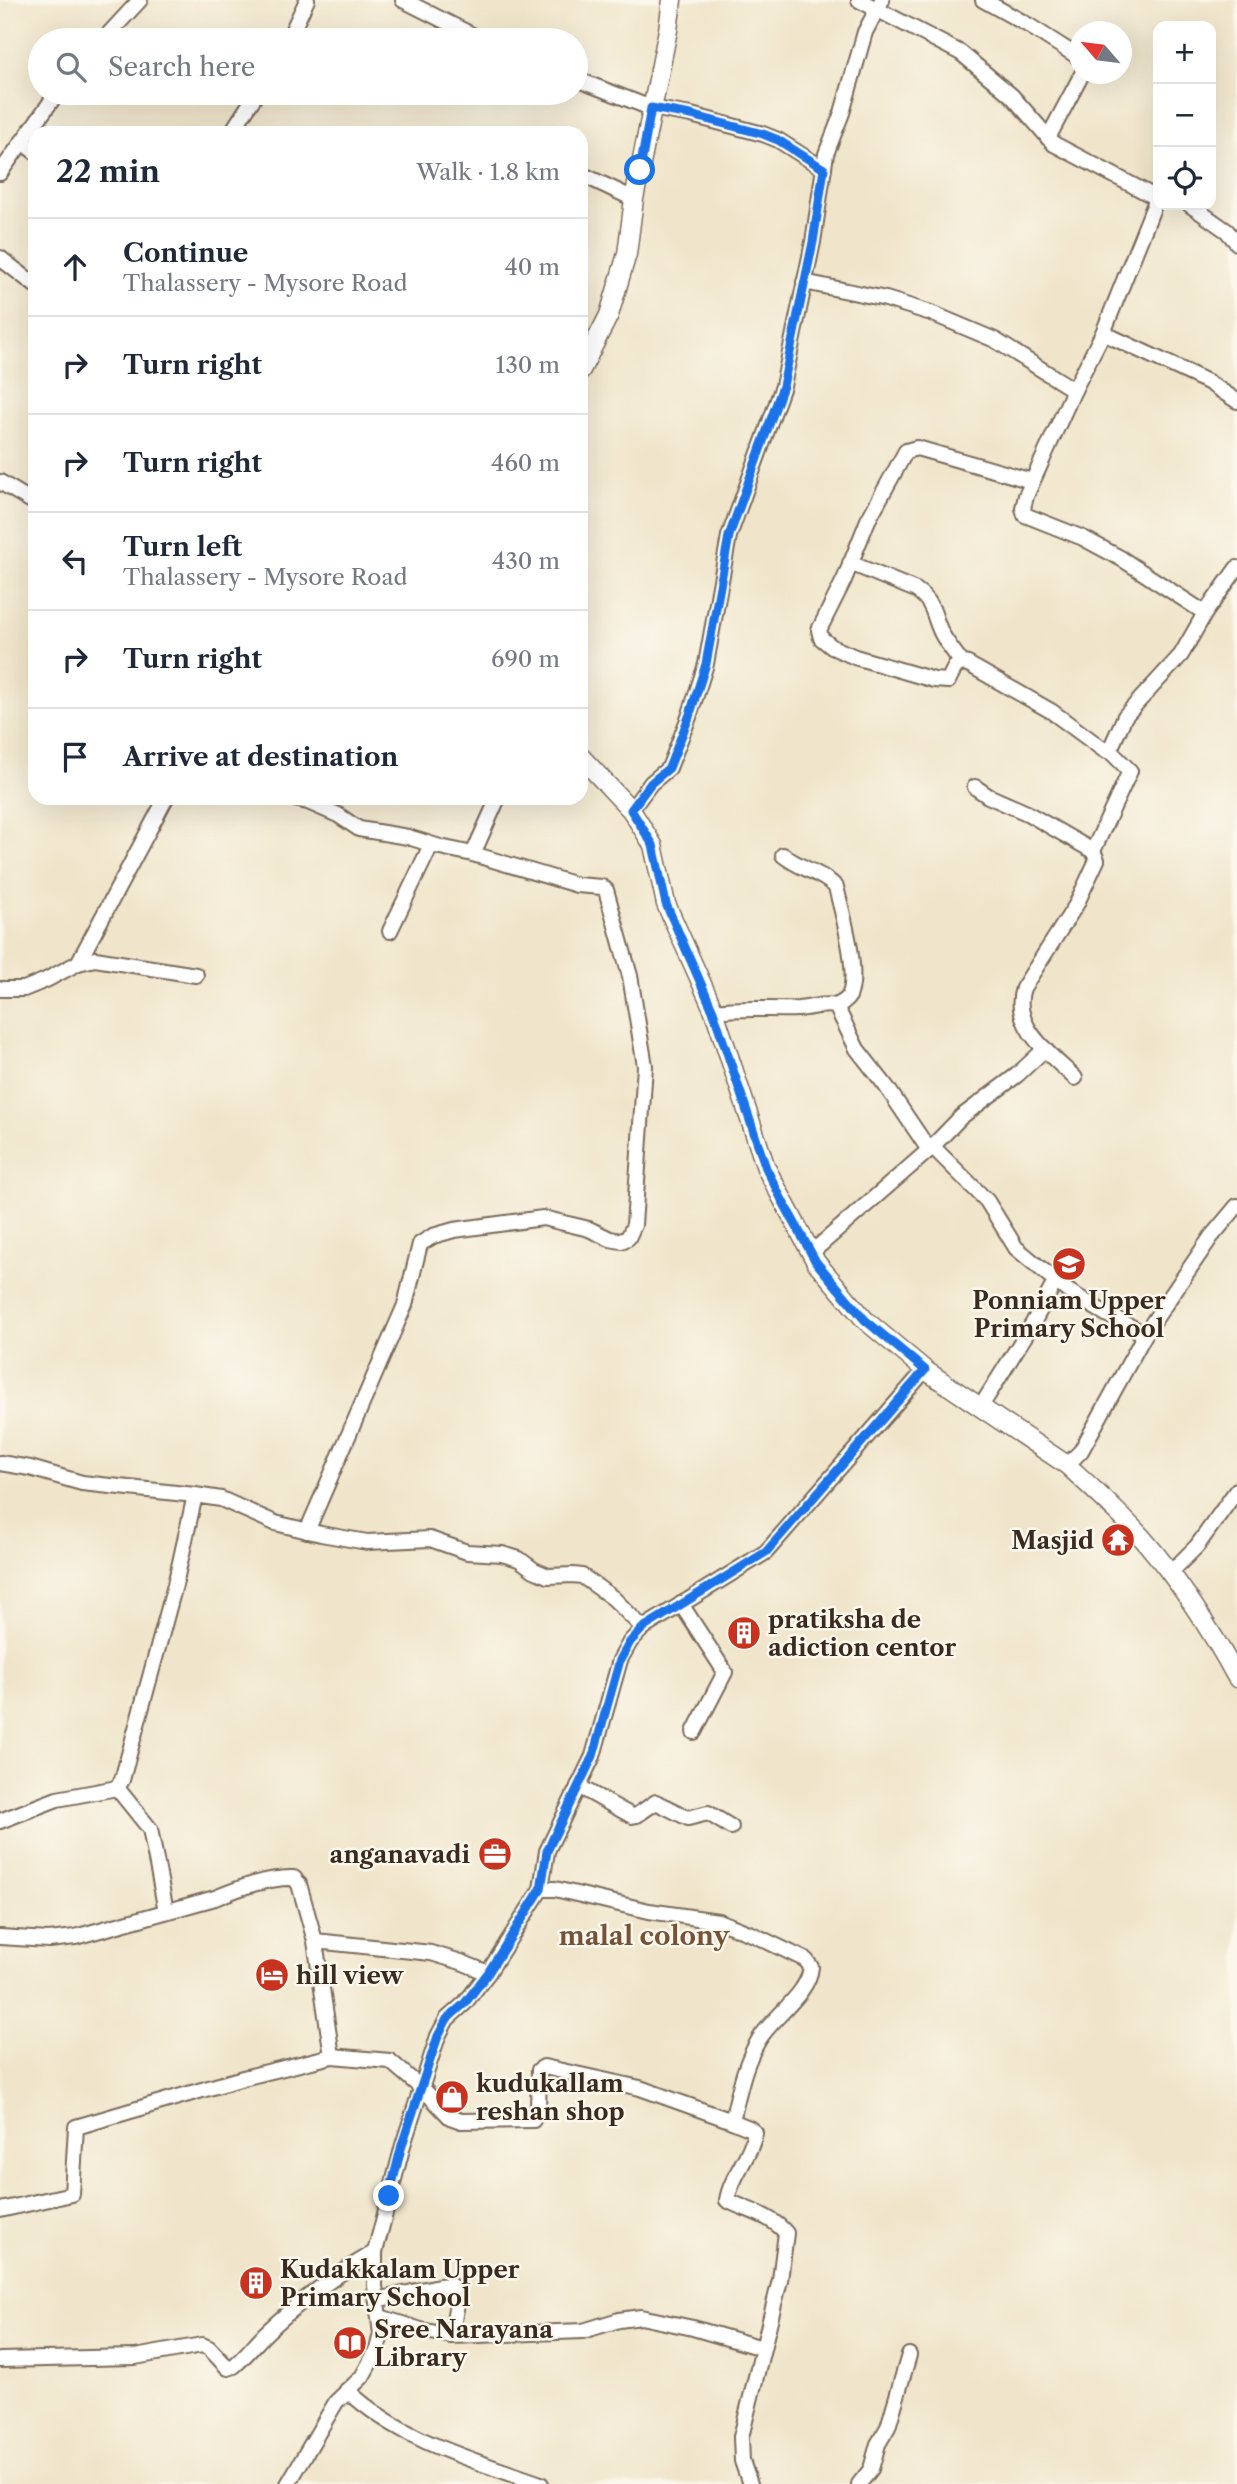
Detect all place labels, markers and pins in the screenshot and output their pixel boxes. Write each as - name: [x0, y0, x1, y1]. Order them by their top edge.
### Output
- school or university icon: Ponniam Upper Primary School: [1050, 1245, 1088, 1283]
- place label: Ponniam Upper Primary School: [972, 1286, 1166, 1343]
- temple icon: Masjid: [1099, 1521, 1137, 1559]
- place label: Masjid: [1011, 1526, 1094, 1555]
- place label: pratiksha de adiction centor: [768, 1605, 956, 1662]
- building icon: pratiksha de adiction centor: [725, 1614, 763, 1652]
- office icon: anganavadi: [476, 1835, 514, 1873]
- place label: anganavadi: [330, 1840, 470, 1869]
- hotel icon: hill view: [253, 1956, 291, 1994]
- place label: hill view: [296, 1961, 405, 1990]
- place label: kudukallam reshan shop: [476, 2069, 625, 2126]
- shop icon: kudukallam reshan shop: [433, 2078, 471, 2116]
- place label: Kudakkalam Upper Primary School: [280, 2255, 520, 2312]
- building icon: Kudakkalam Upper Primary School: [237, 2264, 275, 2302]
- place label: Sree Narayana Library: [374, 2315, 554, 2372]
- library icon: Sree Narayana Library: [331, 2324, 369, 2362]

